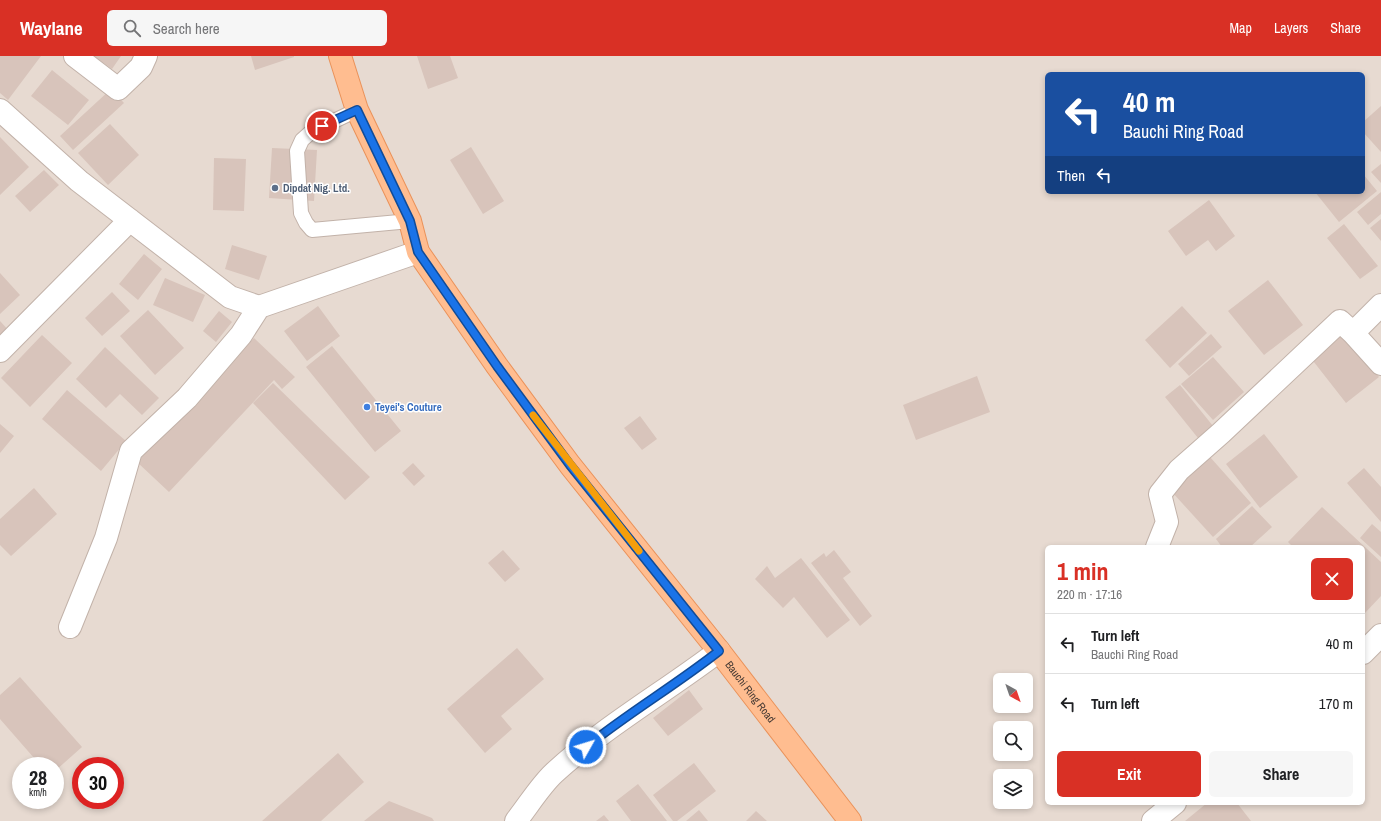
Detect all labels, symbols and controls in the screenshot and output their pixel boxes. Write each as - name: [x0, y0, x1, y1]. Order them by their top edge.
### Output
- search box: [107, 10, 387, 46]
- text: Waylane: [20, 15, 83, 41]
- icon: search: [121, 17, 143, 39]
- text: Search here: [153, 18, 220, 39]
- text: Map: [1230, 19, 1252, 37]
- text: Layers: [1274, 19, 1308, 37]
- text: Share: [1330, 19, 1361, 37]
- text: 40 m: [1123, 83, 1175, 121]
- icon: left: [1057, 88, 1109, 140]
- pin: [305, 109, 339, 143]
- icon: arrive: [311, 115, 333, 137]
- text: Bauchi Ring Road: [1123, 119, 1244, 144]
- icon: left: [1093, 164, 1115, 186]
- text: Then: [1057, 165, 1085, 186]
- place label: Dipdat Nig. Ltd.: [283, 181, 350, 195]
- marker: Dipdat Nig. Ltd.: [270, 183, 280, 193]
- place label: Teyei's Couture: [375, 400, 442, 414]
- marker: Teyei's Couture: [362, 402, 372, 412]
- text: 1 min: [1057, 555, 1108, 587]
- button: close: [1311, 558, 1353, 600]
- text: 220 m · 17:16: [1057, 586, 1122, 603]
- text: Turn left: [1091, 625, 1139, 646]
- icon: left: [1057, 633, 1079, 655]
- text: 40 m: [1326, 633, 1353, 654]
- text: Bauchi Ring Road: [1091, 646, 1178, 663]
- street label: Bauchi Ring Road: [722, 658, 778, 725]
- north arrow: [993, 673, 1033, 713]
- map controls: [993, 673, 1033, 809]
- icon: left: [1057, 693, 1079, 715]
- text: Turn left: [1091, 693, 1139, 714]
- text: 170 m: [1319, 693, 1353, 714]
- button: search: [993, 721, 1033, 761]
- position arrow: [565, 726, 607, 768]
- button: Exit: [1057, 751, 1201, 797]
- button: Share: [1209, 751, 1353, 797]
- speed limit sign: 30: [72, 757, 124, 809]
- text: 28: [29, 764, 47, 791]
- button: layers: [993, 769, 1033, 809]
- text: km/h: [29, 786, 47, 799]

